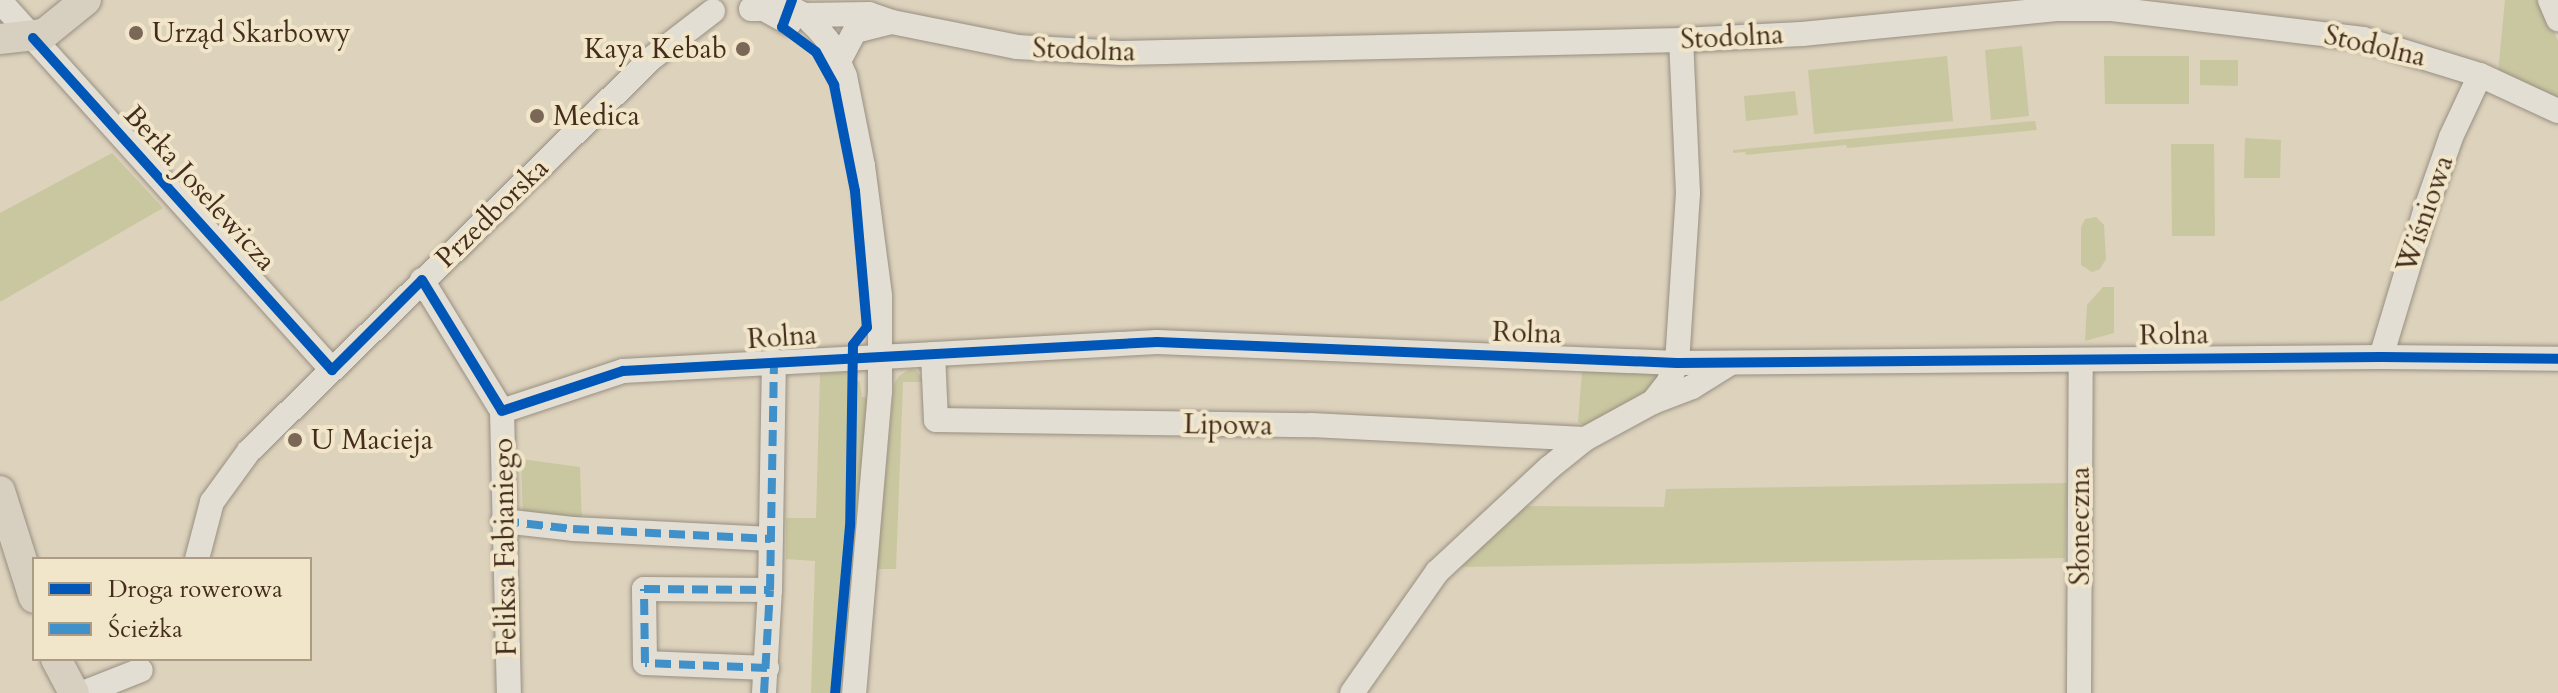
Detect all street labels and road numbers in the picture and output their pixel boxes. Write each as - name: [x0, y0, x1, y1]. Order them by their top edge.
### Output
- street label: Stodolna: [1680, 18, 1784, 56]
- street label: Stodolna: [2321, 18, 2429, 74]
- street label: Stodolna: [1032, 31, 1136, 69]
- street label: Berka Joselewicza: [117, 98, 283, 278]
- street label: Przedborska: [429, 151, 555, 275]
- street label: Wiśniowa: [2389, 151, 2461, 277]
- street label: Rolna: [1492, 315, 1562, 351]
- street label: Rolna: [746, 318, 818, 356]
- street label: Rolna: [2139, 318, 2209, 352]
- street label: Lipowa: [1183, 407, 1273, 443]
- street label: Feliksa Fabianiego: [486, 438, 524, 656]
- street label: Słoneczna: [2063, 467, 2097, 585]

